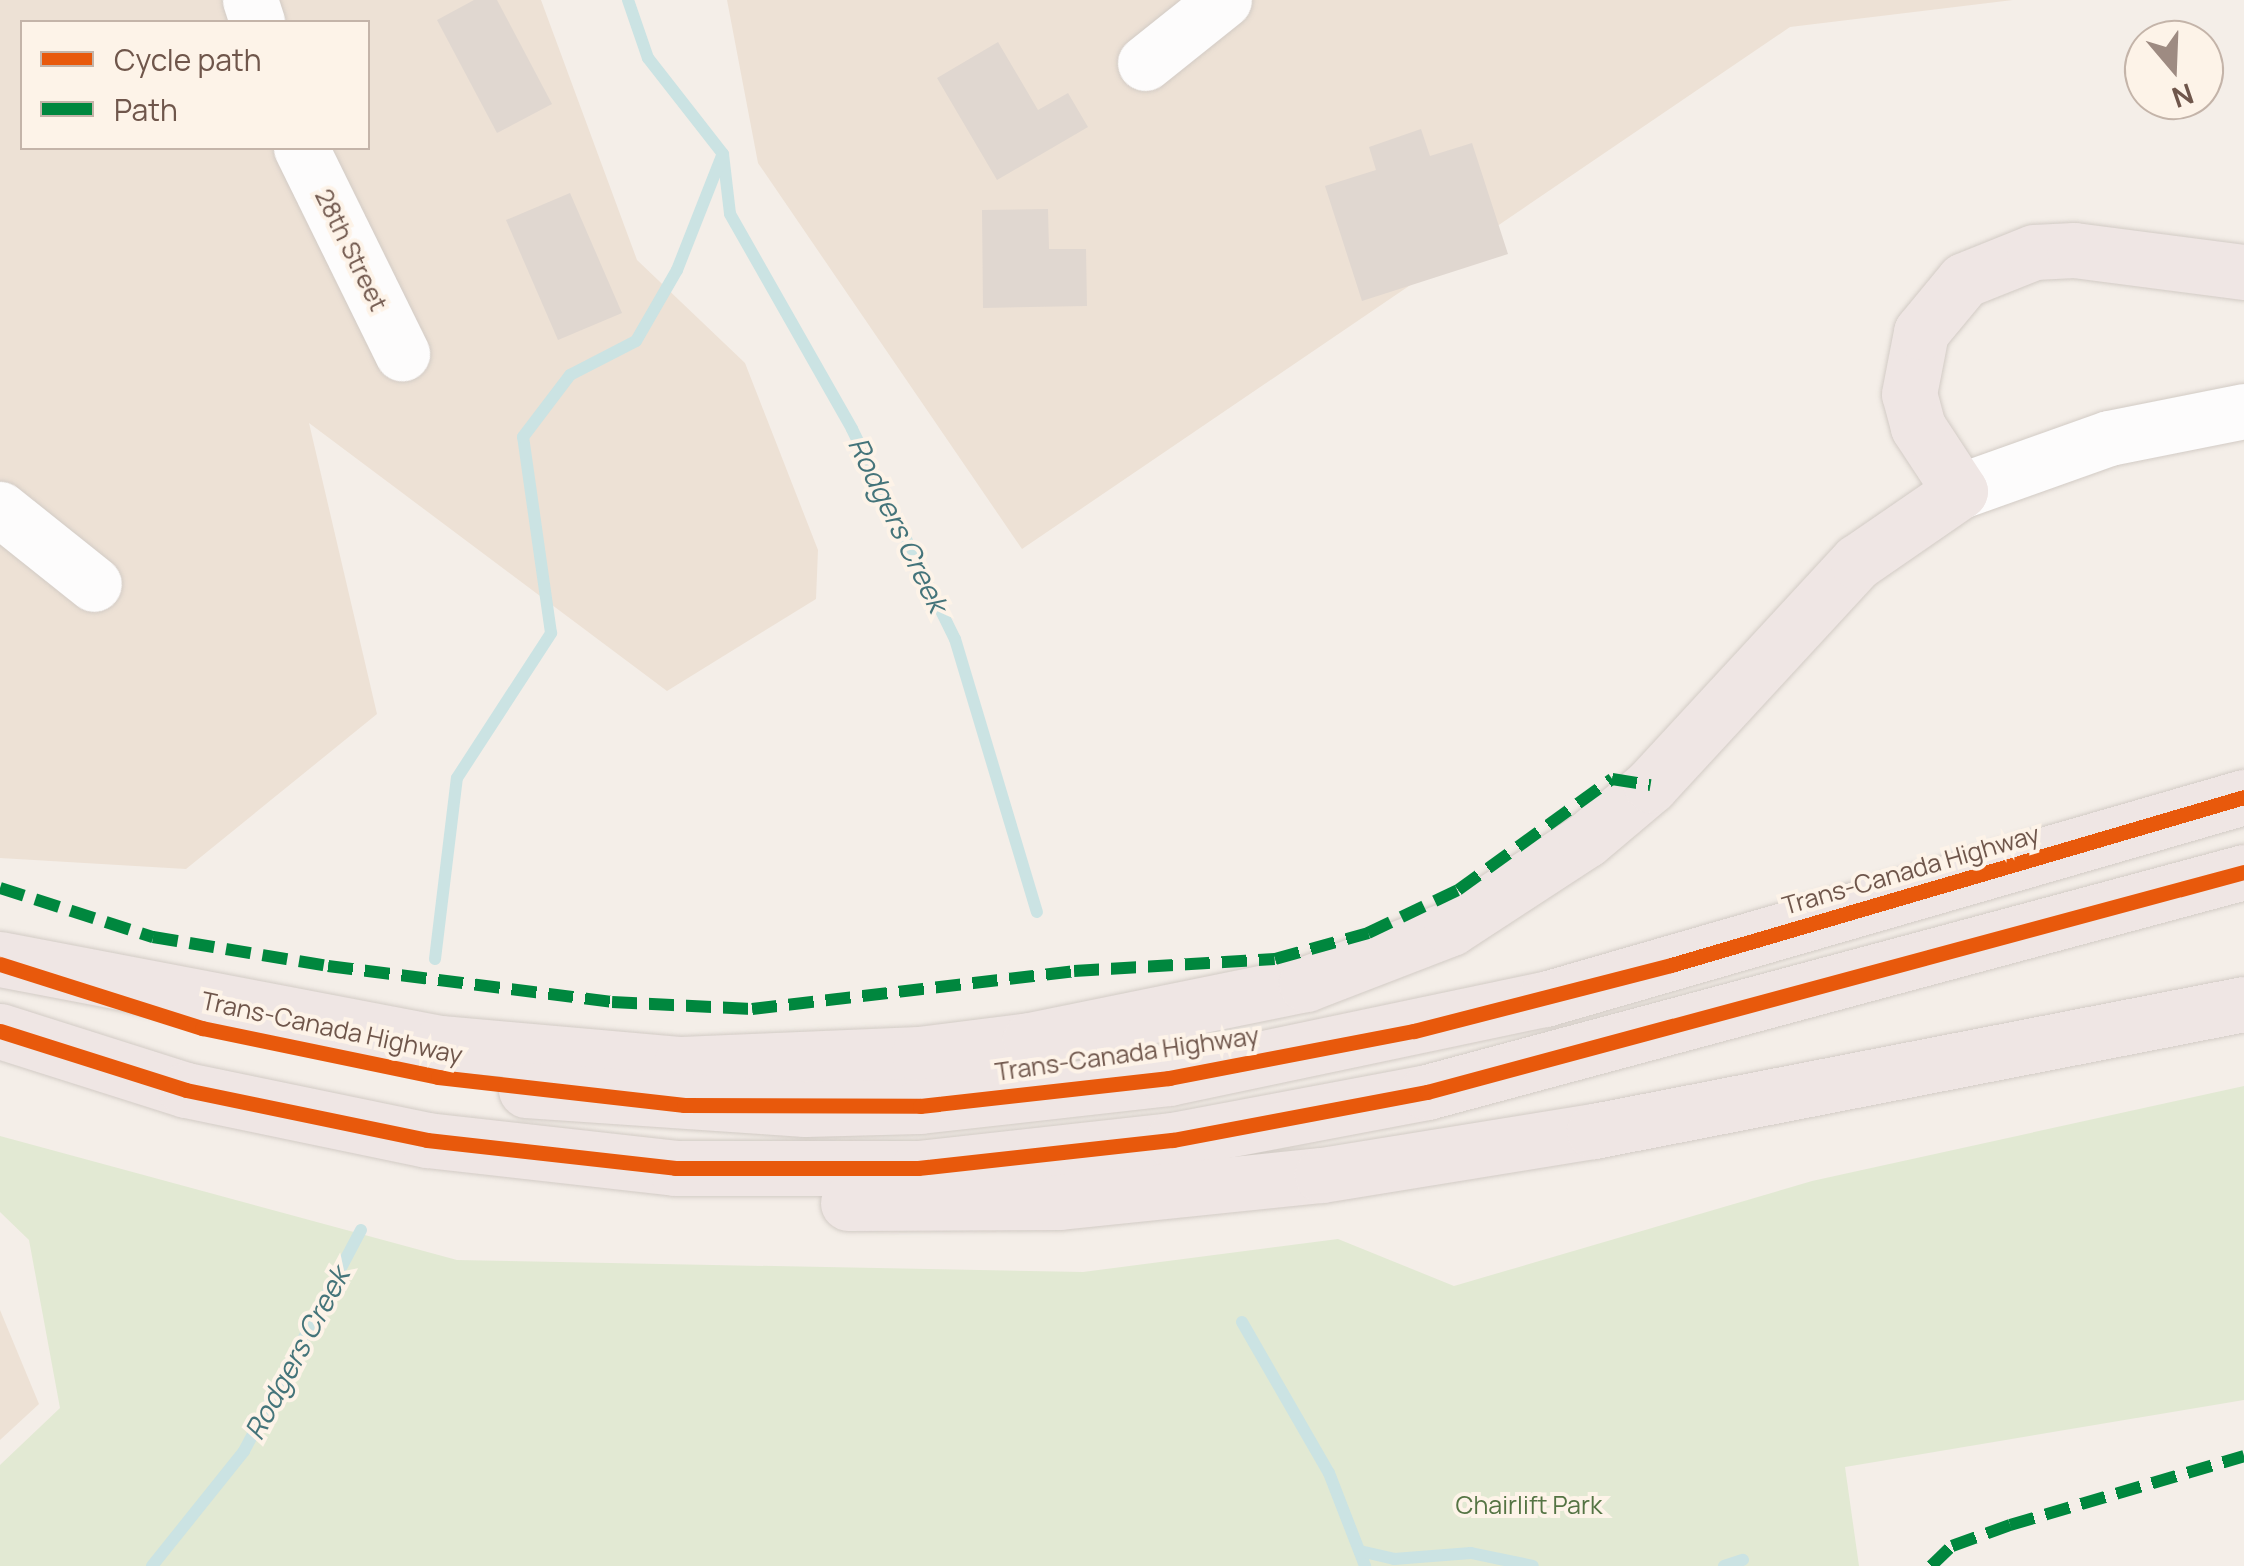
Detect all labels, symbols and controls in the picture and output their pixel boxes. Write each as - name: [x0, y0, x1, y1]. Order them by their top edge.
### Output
- legend: [20, 20, 370, 150]
- north arrow: [2124, 20, 2224, 120]
- text: Cycle path: [114, 39, 262, 80]
- text: N: [2167, 75, 2199, 118]
- text: Path: [114, 89, 178, 130]
- street label: 28th Street: [309, 184, 393, 316]
- water label: Rodgers Creek: [842, 431, 956, 617]
- street label: Trans-Canada Highway: [1779, 819, 2043, 921]
- street label: Trans-Canada Highway: [199, 986, 465, 1070]
- street label: Trans-Canada Highway: [993, 1021, 1261, 1087]
- water label: Rodgers Creek: [237, 1261, 355, 1445]
- park label: Chairlift Park: [1456, 1490, 1602, 1520]

